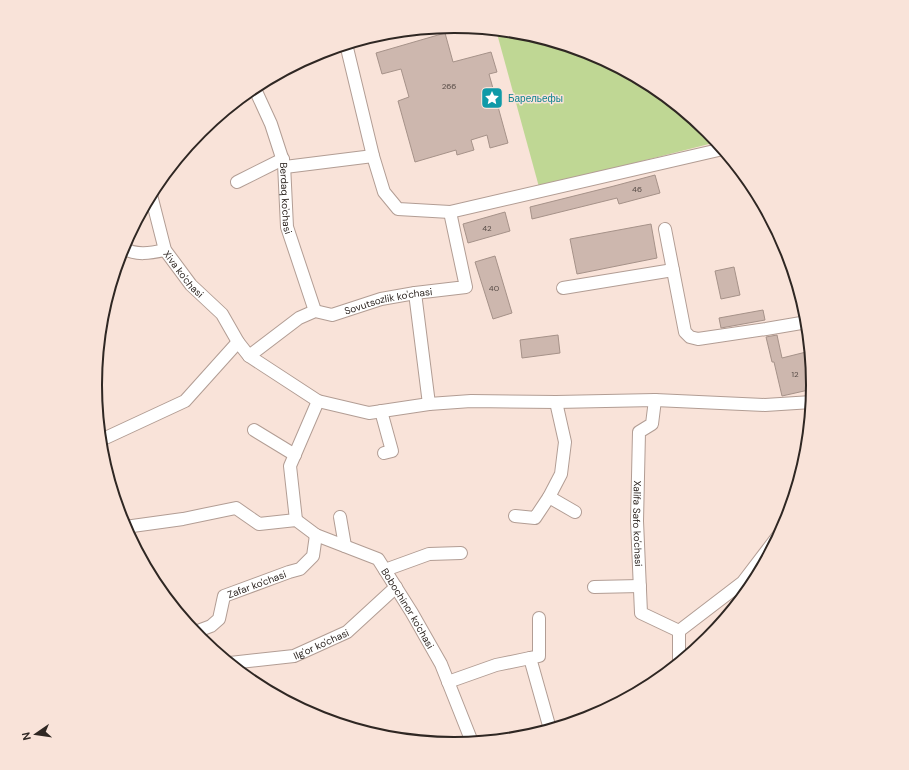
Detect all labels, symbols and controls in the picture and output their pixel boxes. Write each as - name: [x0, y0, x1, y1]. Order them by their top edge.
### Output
- house number: 266: [442, 81, 456, 91]
- place icon: Барельефы: [479, 85, 505, 111]
- place label: Барельефы: [508, 92, 563, 105]
- street label: Berdaq ko'chasi: [277, 162, 295, 236]
- house number: 46: [632, 184, 642, 194]
- house number: 42: [482, 223, 492, 233]
- street label: Xiva ko'chasi: [160, 248, 206, 301]
- house number: 40: [489, 283, 500, 293]
- street label: Sovutsozlik ko'chasi: [343, 285, 433, 318]
- house number: 12: [791, 369, 799, 379]
- street label: Xalifa Safo ko'chasi: [630, 480, 645, 567]
- street label: Bobochinor ko'chasi: [378, 566, 437, 651]
- street label: Zafar ko'chasi: [226, 568, 288, 601]
- street label: Ilg'or ko'chasi: [291, 626, 351, 662]
- north arrow: [16, 714, 56, 754]
- text: N: [19, 731, 34, 742]

